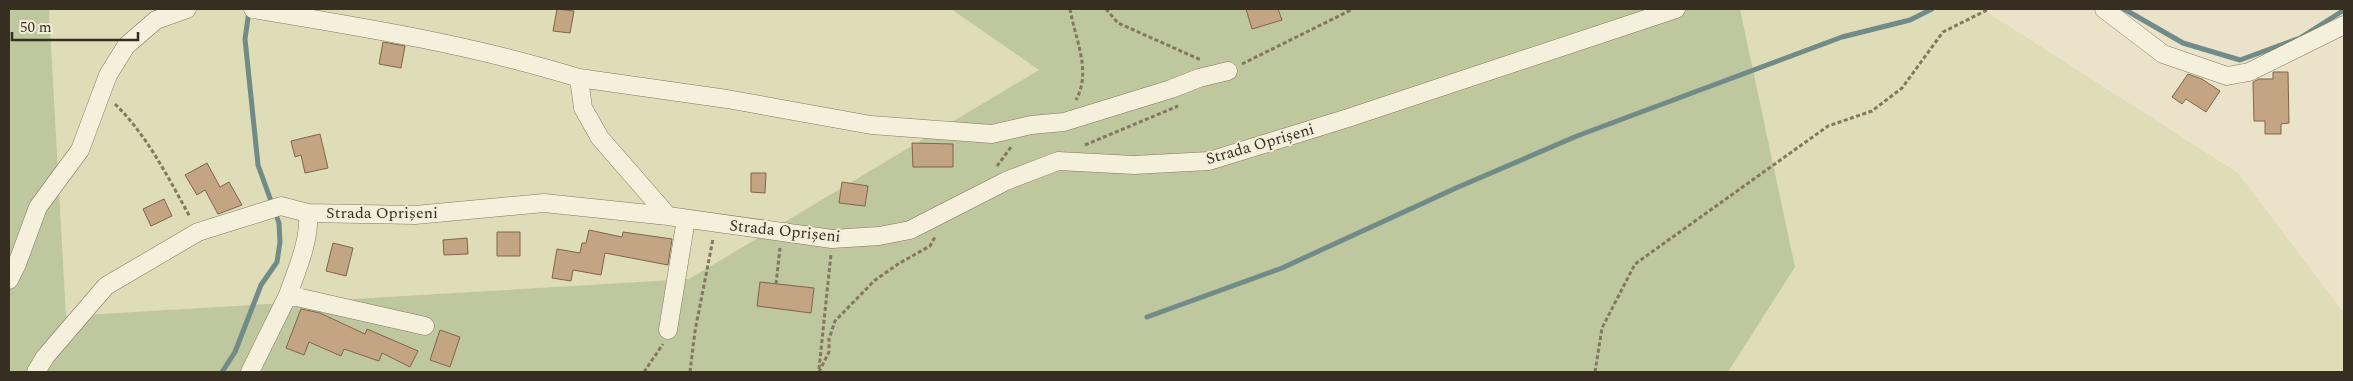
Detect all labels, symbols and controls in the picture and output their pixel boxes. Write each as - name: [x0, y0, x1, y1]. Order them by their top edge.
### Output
- scale bar: [12, 10, 139, 42]
- text: 50 m: [20, 16, 52, 39]
- street label: Strada Oprișeni: [1203, 117, 1317, 171]
- street label: Strada Oprișeni: [326, 201, 438, 225]
- street label: Strada Oprișeni: [728, 213, 842, 249]

